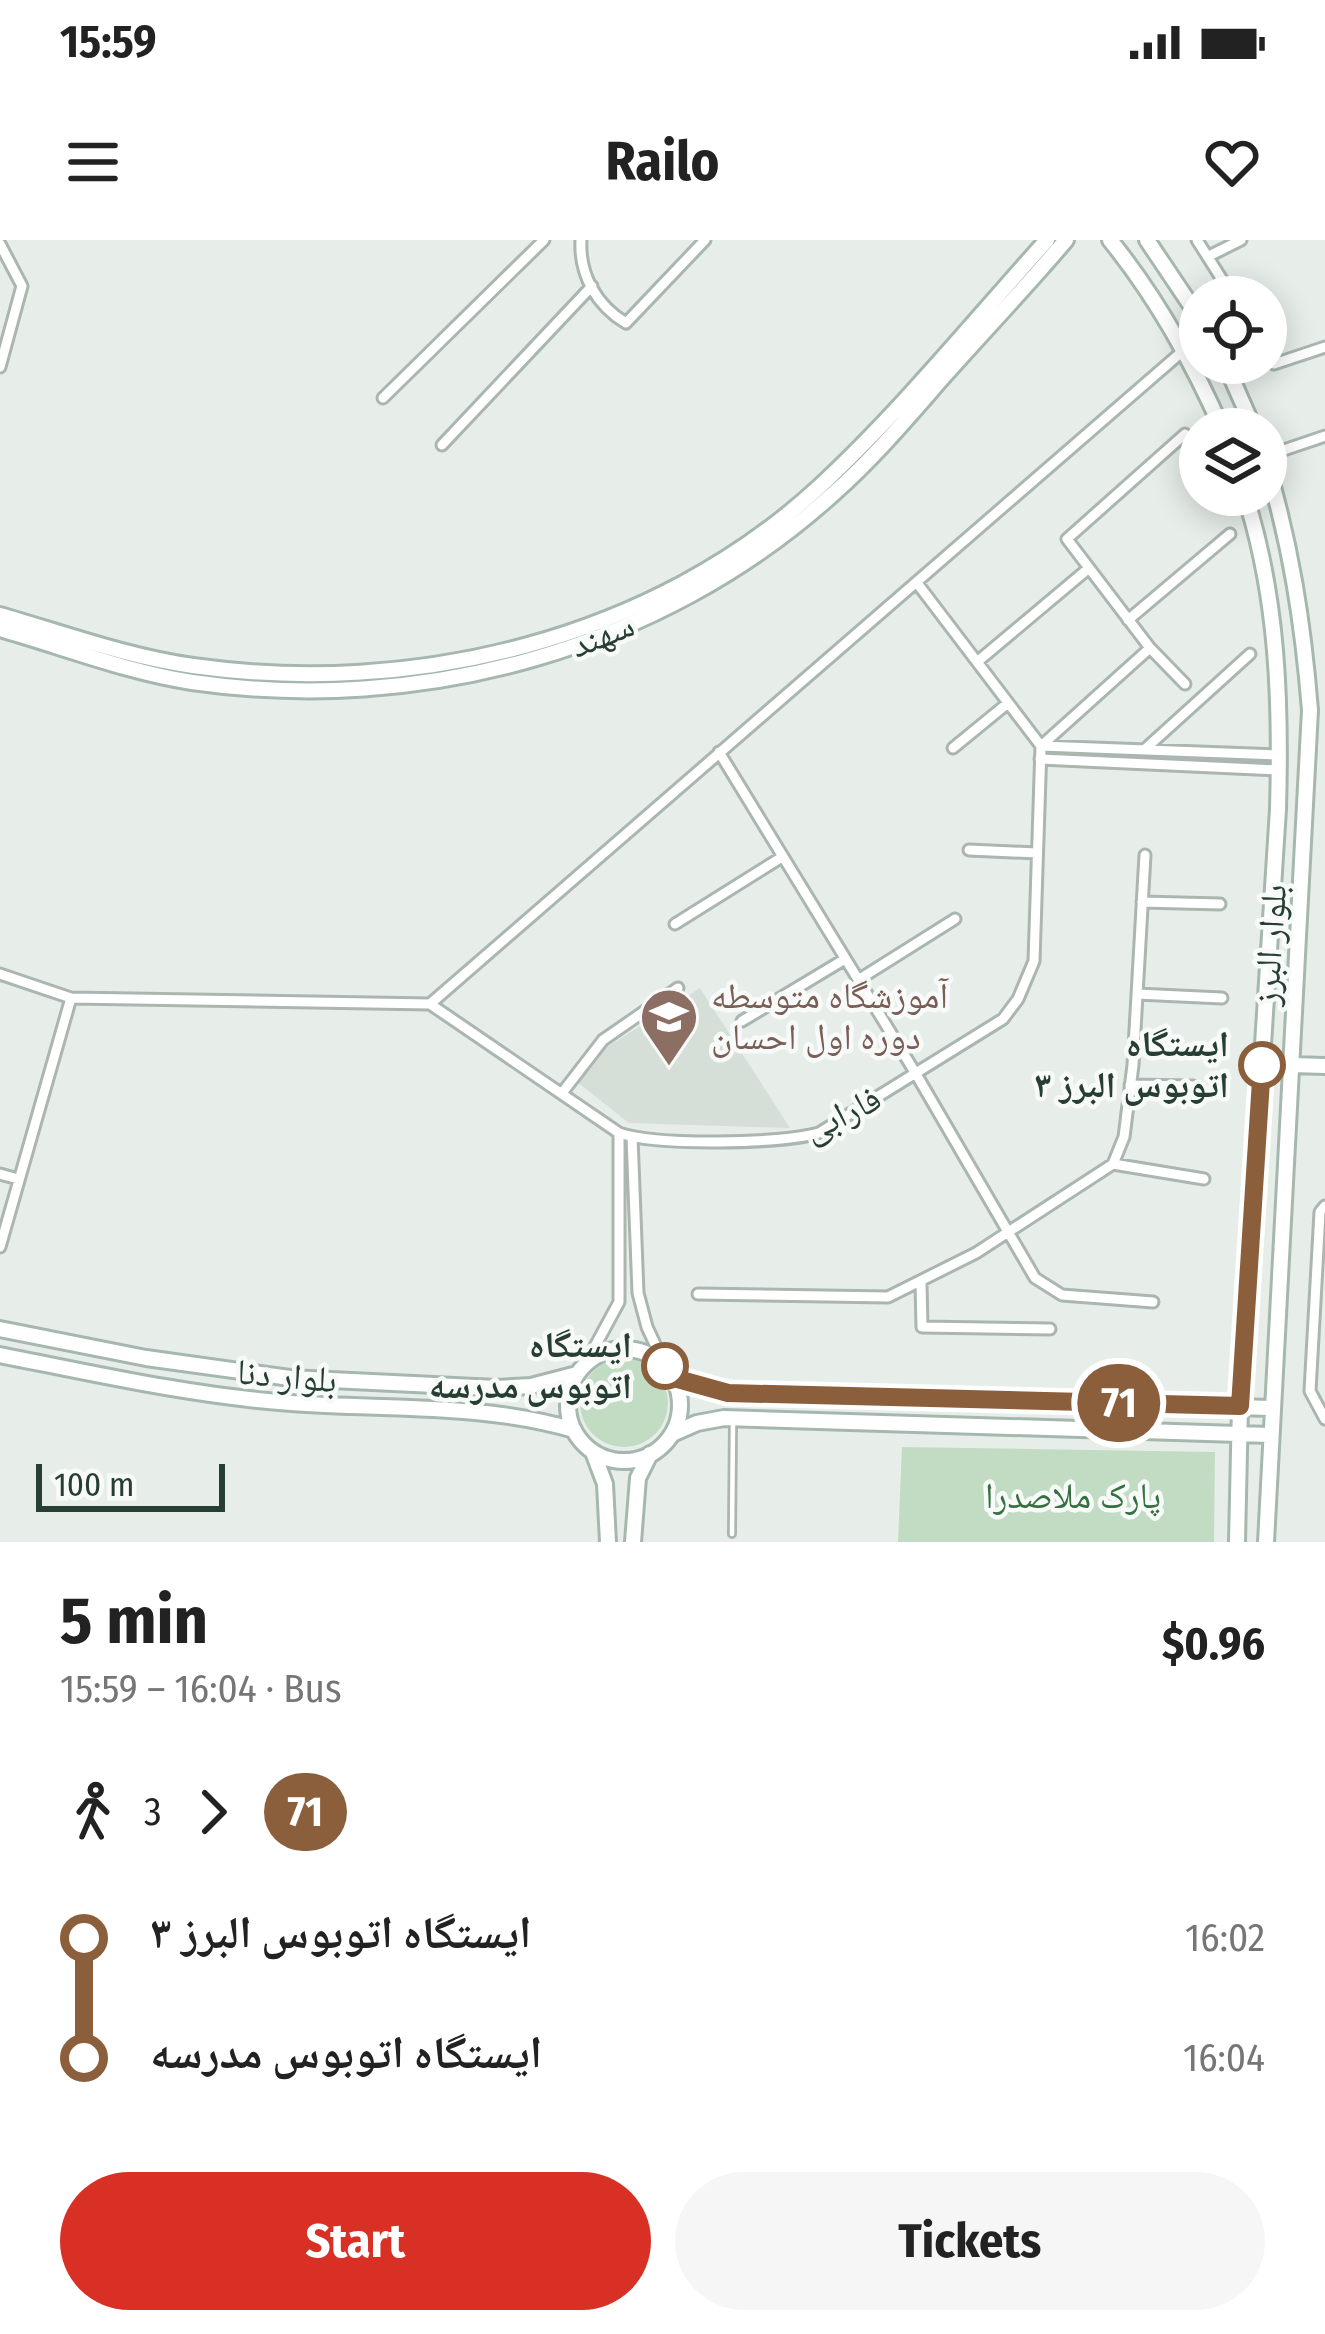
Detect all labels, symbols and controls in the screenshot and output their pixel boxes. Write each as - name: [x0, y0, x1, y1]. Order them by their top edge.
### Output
- text: 15:59: [60, 15, 156, 69]
- icon: menu: [60, 129, 126, 195]
- icon: heart: [1199, 129, 1265, 195]
- text: Railo: [606, 130, 719, 194]
- map controls: [1179, 276, 1287, 516]
- button: locate: [1179, 276, 1287, 384]
- button: layers: [1179, 408, 1287, 516]
- street label: سهند: [564, 602, 640, 668]
- street label: بلوار البرز: [1244, 883, 1296, 1008]
- place label: آموزشگاه متوسطه دوره اول احسان: [711, 974, 949, 1059]
- school or university icon: آموزشگاه متوسطه دوره اول احسان: [638, 986, 700, 1068]
- place label: ایستگاه اتوبوس البرز ۳: [1034, 1022, 1229, 1107]
- marker: ایستگاه اتوبوس البرز ۳: [1240, 1043, 1284, 1087]
- street label: فارابی: [796, 1076, 888, 1152]
- place label: ایستگاه اتوبوس مدرسه: [429, 1323, 632, 1408]
- marker: ایستگاه اتوبوس مدرسه: [643, 1344, 687, 1388]
- street label: بلوار دنا: [235, 1350, 339, 1402]
- line badge: 71: [1065, 1364, 1173, 1442]
- text: 71: [1101, 1378, 1137, 1428]
- scale bar: [36, 1458, 225, 1511]
- text: 100 m: [54, 1465, 134, 1505]
- park label: پارک ملاصدرا: [985, 1474, 1161, 1518]
- text: 5 min: [60, 1581, 208, 1660]
- text: $0.96: [1162, 1617, 1265, 1671]
- text: 15:59 – 16:04 · Bus: [60, 1666, 342, 1712]
- icon: walk: [60, 1779, 126, 1845]
- icon: forward: [180, 1779, 246, 1845]
- text: 71: [288, 1787, 323, 1837]
- text: 3: [144, 1789, 162, 1835]
- text: ایستگاه اتوبوس البرز ۳: [150, 1906, 532, 1960]
- text: 16:02: [1185, 1915, 1265, 1961]
- text: ایستگاه اتوبوس مدرسه: [150, 2026, 542, 2080]
- text: 16:04: [1183, 2035, 1265, 2081]
- button: Start: [60, 2172, 651, 2310]
- button: Tickets: [675, 2172, 1265, 2310]

